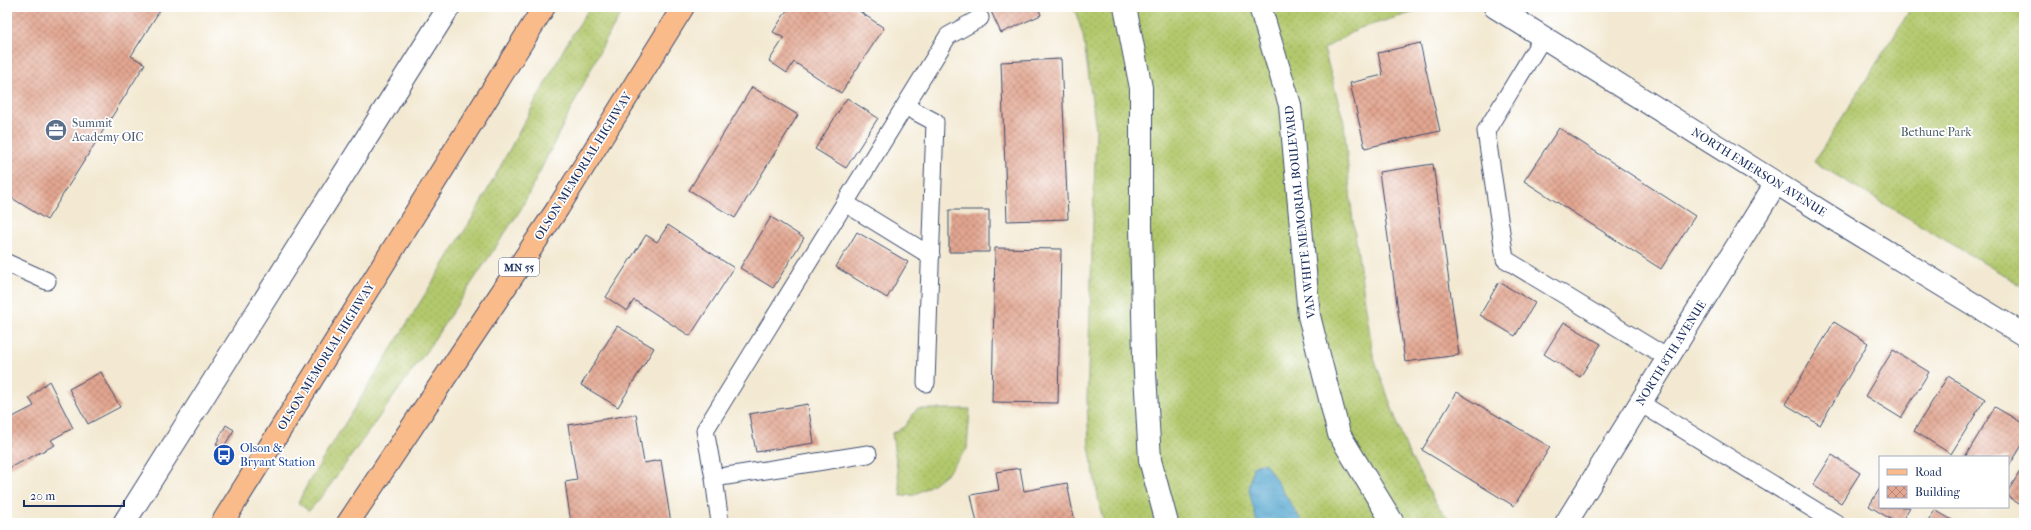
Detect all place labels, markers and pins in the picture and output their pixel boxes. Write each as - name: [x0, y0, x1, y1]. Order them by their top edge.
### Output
- place label: Summit Academy OIC: [71, 116, 144, 144]
- office icon: Summit Academy OIC: [43, 117, 69, 143]
- place label: Olson & Bryant Station: [240, 441, 315, 469]
- bus stop icon: Olson & Bryant Station: [211, 442, 237, 468]

